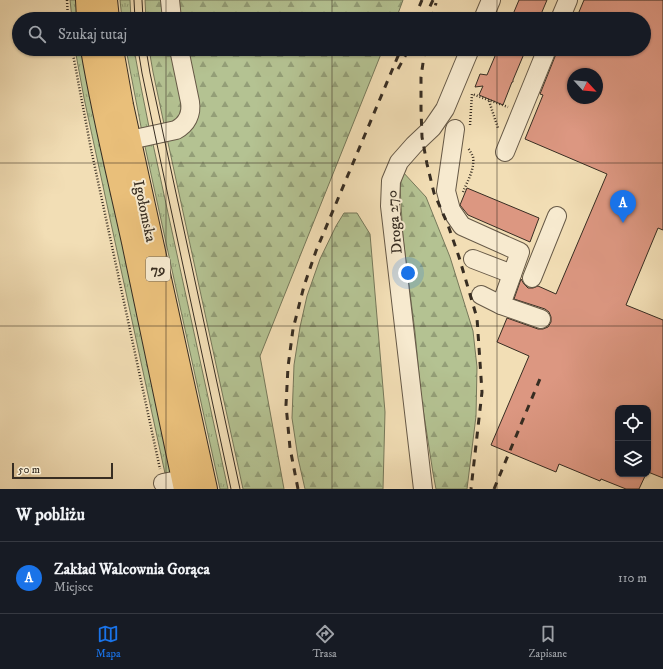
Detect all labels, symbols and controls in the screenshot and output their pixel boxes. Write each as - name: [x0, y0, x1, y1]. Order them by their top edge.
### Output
- search box: [12, 12, 651, 56]
- icon: search: [26, 23, 48, 45]
- text: Szukaj tutaj: [58, 25, 127, 44]
- north arrow: [567, 68, 603, 104]
- street label: Igołomska: [129, 179, 160, 244]
- street label: Droga 270: [382, 189, 407, 255]
- pin: A: [610, 190, 636, 223]
- road number: 79: [146, 257, 170, 281]
- your location: [398, 263, 418, 283]
- map controls: [615, 405, 651, 477]
- button: locate: [615, 405, 651, 441]
- button: layers: [615, 441, 651, 477]
- scale bar: [12, 461, 113, 480]
- text: 50 m: [18, 463, 40, 477]
- text: W pobliżu: [16, 504, 85, 526]
- text: Zakład Walcownia Gorąca: [54, 560, 210, 579]
- text: A: [25, 570, 33, 586]
- text: 110 m: [618, 570, 647, 586]
- text: Miejsce: [54, 579, 93, 595]
- tab: Mapa: [96, 623, 121, 661]
- tab: Trasa: [312, 623, 337, 661]
- tab: Zapisane: [528, 623, 567, 661]

